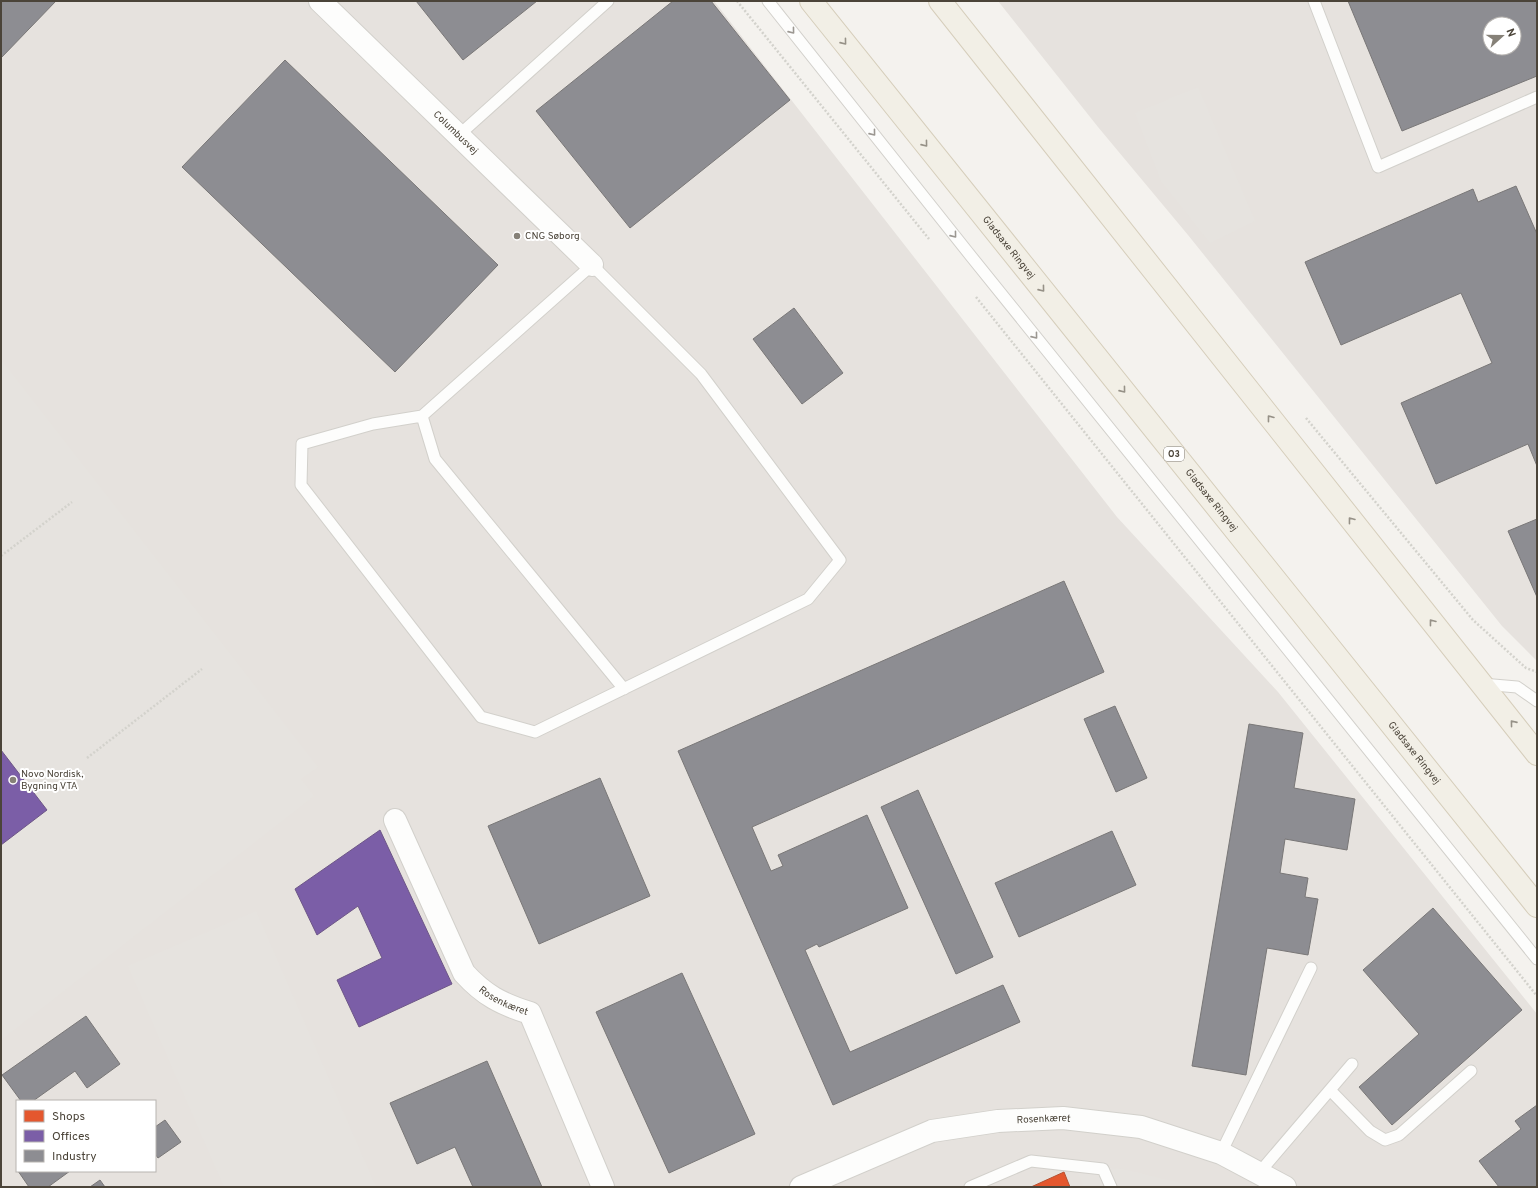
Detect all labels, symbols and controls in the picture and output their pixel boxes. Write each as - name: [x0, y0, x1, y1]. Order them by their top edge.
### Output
- north arrow: [1482, 16, 1522, 56]
- one-way arrow: [787, 27, 794, 34]
- text: N: [1502, 27, 1518, 39]
- one-way arrow: [840, 38, 847, 45]
- street label: Columbusvej: [430, 108, 481, 157]
- one-way arrow: [868, 129, 875, 136]
- one-way arrow: [921, 139, 928, 146]
- street label: Gladsaxe Ringvej: [980, 213, 1038, 282]
- place label: CNG Søborg: [525, 230, 580, 243]
- one-way arrow: [949, 230, 956, 237]
- marker: CNG Søborg: [512, 231, 522, 241]
- one-way arrow: [1037, 285, 1044, 292]
- one-way arrow: [1031, 332, 1038, 339]
- one-way arrow: [1118, 386, 1125, 393]
- one-way arrow: [1268, 415, 1275, 422]
- road number: O3: [1164, 447, 1184, 461]
- street label: Gladsaxe Ringvej: [1182, 466, 1241, 534]
- one-way arrow: [1348, 517, 1355, 524]
- one-way arrow: [1429, 619, 1436, 626]
- street label: Gladsaxe Ringvej: [1385, 719, 1443, 787]
- one-way arrow: [1510, 721, 1517, 728]
- place label: Novo Nordisk, Bygning VTA: [21, 768, 84, 793]
- marker: Novo Nordisk, Bygning VTA: [8, 775, 18, 785]
- street label: Rosenkæret: [476, 983, 530, 1019]
- legend: [16, 1100, 156, 1172]
- text: Shops: [52, 1109, 85, 1125]
- street label: Rosenkæret: [1016, 1111, 1072, 1127]
- text: Offices: [52, 1129, 90, 1145]
- text: Industry: [52, 1149, 97, 1165]

